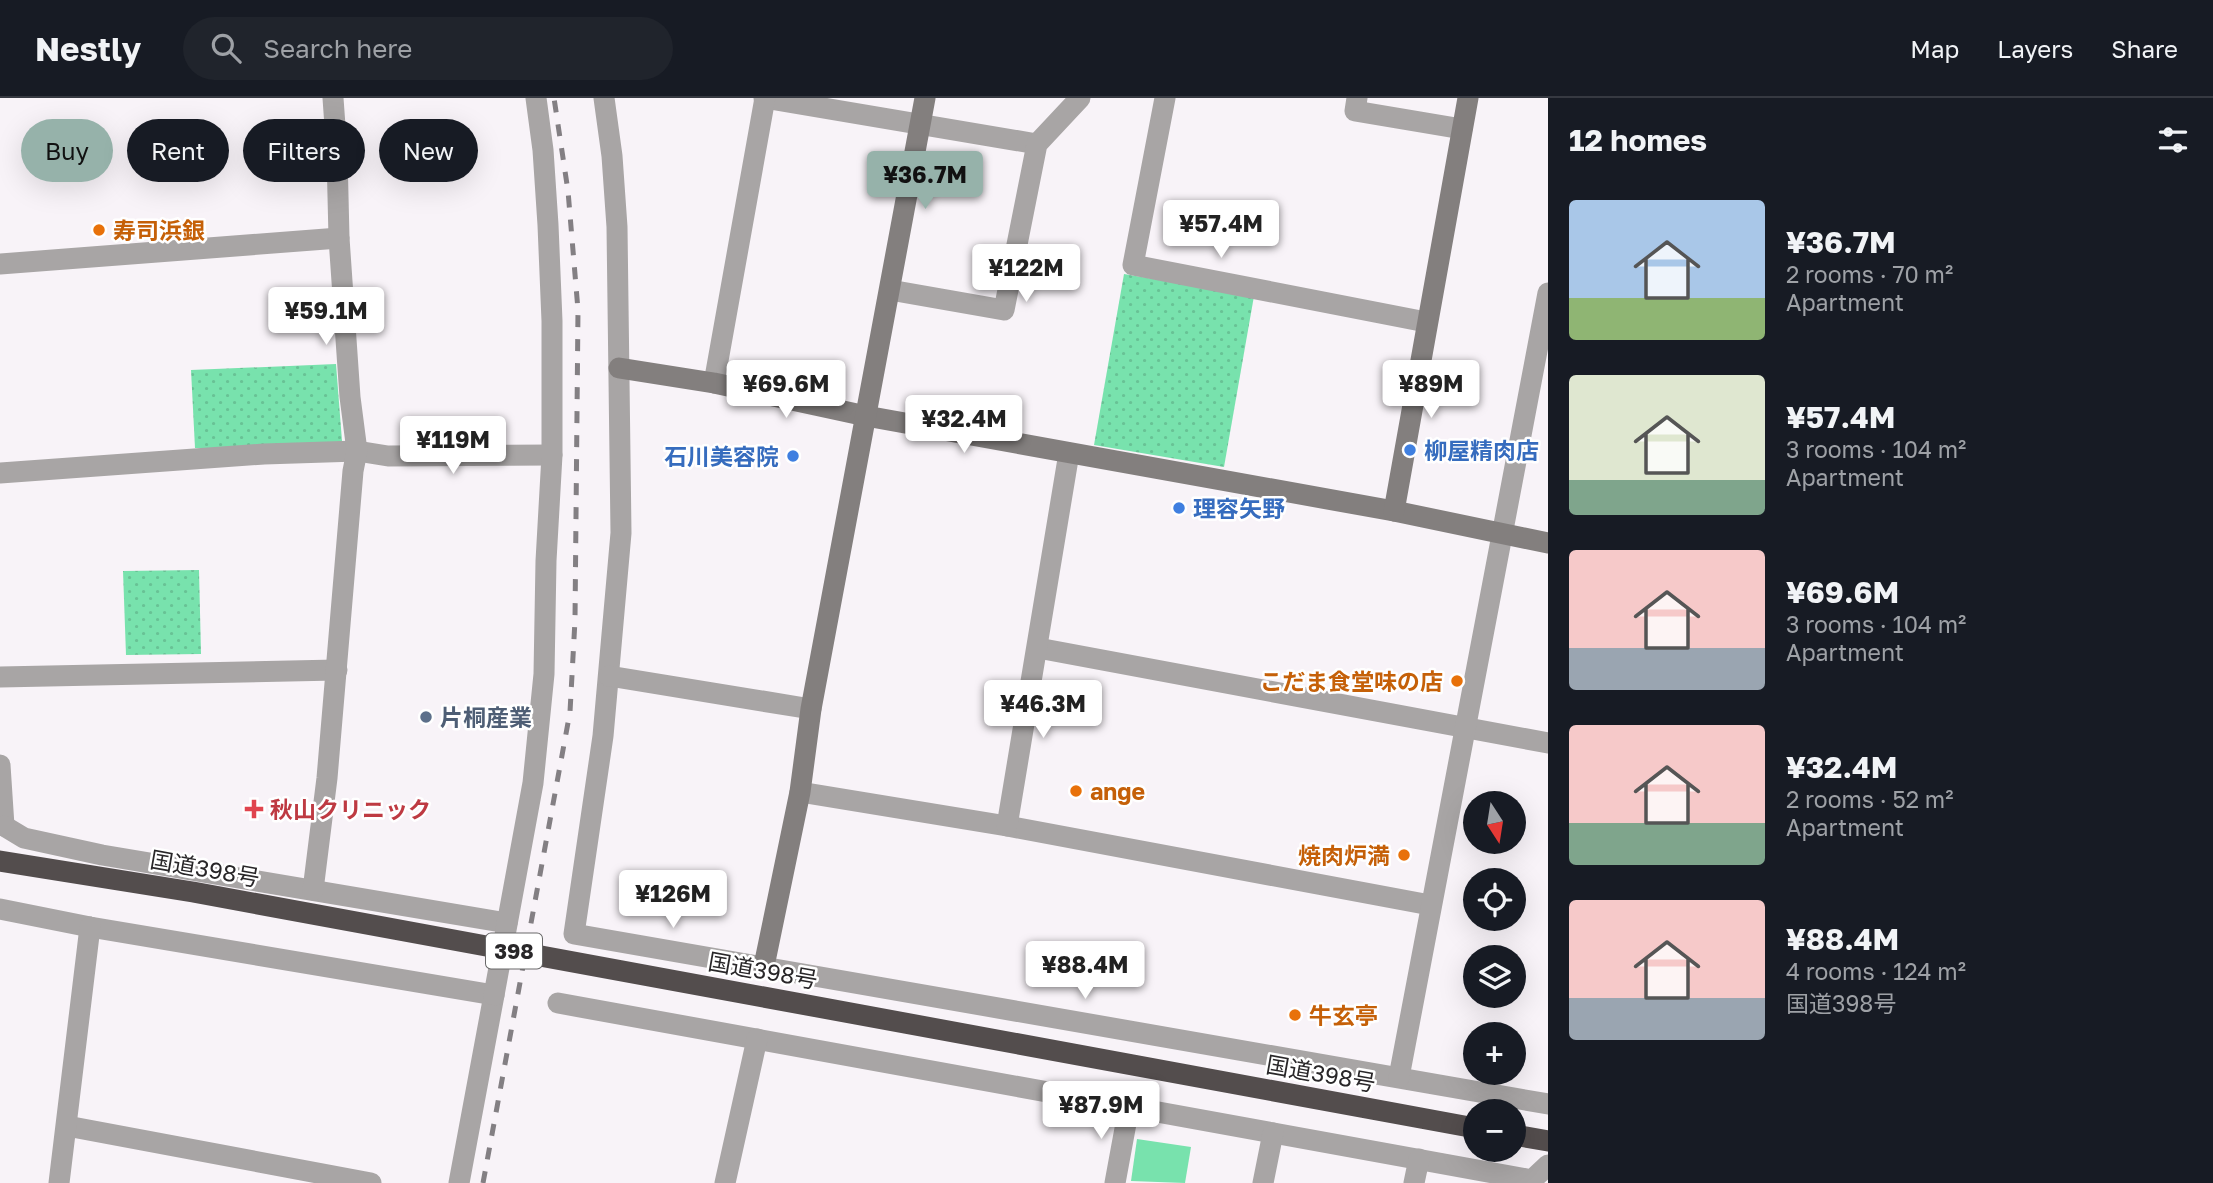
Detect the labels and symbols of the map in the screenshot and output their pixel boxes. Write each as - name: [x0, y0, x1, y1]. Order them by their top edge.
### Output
- pin: ¥36.7M: [868, 152, 982, 211]
- pin: ¥57.4M: [1164, 200, 1278, 260]
- place label: 寿司浜銀: [113, 216, 205, 244]
- marker: 寿司浜銀: [91, 222, 107, 238]
- pin: ¥122M: [977, 244, 1075, 304]
- pin: ¥59.1M: [269, 288, 383, 347]
- pin: ¥69.6M: [729, 360, 843, 420]
- pin: ¥89M: [1390, 360, 1472, 420]
- pin: ¥32.4M: [907, 396, 1021, 455]
- pin: ¥119M: [404, 416, 502, 476]
- place label: 柳屋精肉店: [1424, 436, 1539, 464]
- place label: 石川美容院: [664, 442, 779, 470]
- marker: 柳屋精肉店: [1402, 442, 1418, 458]
- marker: 石川美容院: [785, 448, 801, 464]
- place label: 理容矢野: [1193, 494, 1285, 522]
- marker: 理容矢野: [1171, 500, 1187, 516]
- place label: こだま食堂味の店: [1259, 667, 1443, 695]
- marker: こだま食堂味の店: [1449, 673, 1465, 689]
- pin: ¥46.3M: [986, 680, 1100, 740]
- place label: 片桐産業: [440, 703, 532, 731]
- marker: 片桐産業: [418, 709, 434, 725]
- place label: ange: [1090, 777, 1145, 805]
- marker: ange: [1068, 783, 1084, 799]
- north arrow: [1463, 791, 1526, 854]
- place label: 秋山クリニック: [270, 795, 431, 823]
- marker: 秋山クリニック: [244, 799, 264, 819]
- place label: 焼肉炉満: [1298, 841, 1390, 869]
- street label: 国道398号: [148, 845, 262, 891]
- marker: 焼肉炉満: [1396, 847, 1412, 863]
- pin: ¥126M: [624, 870, 722, 930]
- road number: 398: [486, 934, 542, 968]
- pin: ¥88.4M: [1028, 942, 1142, 1001]
- street label: 国道398号: [706, 947, 820, 993]
- place label: 牛玄亭: [1309, 1001, 1378, 1029]
- marker: 牛玄亭: [1287, 1007, 1303, 1023]
- street label: 国道398号: [1264, 1050, 1378, 1096]
- pin: ¥87.9M: [1044, 1082, 1158, 1141]

